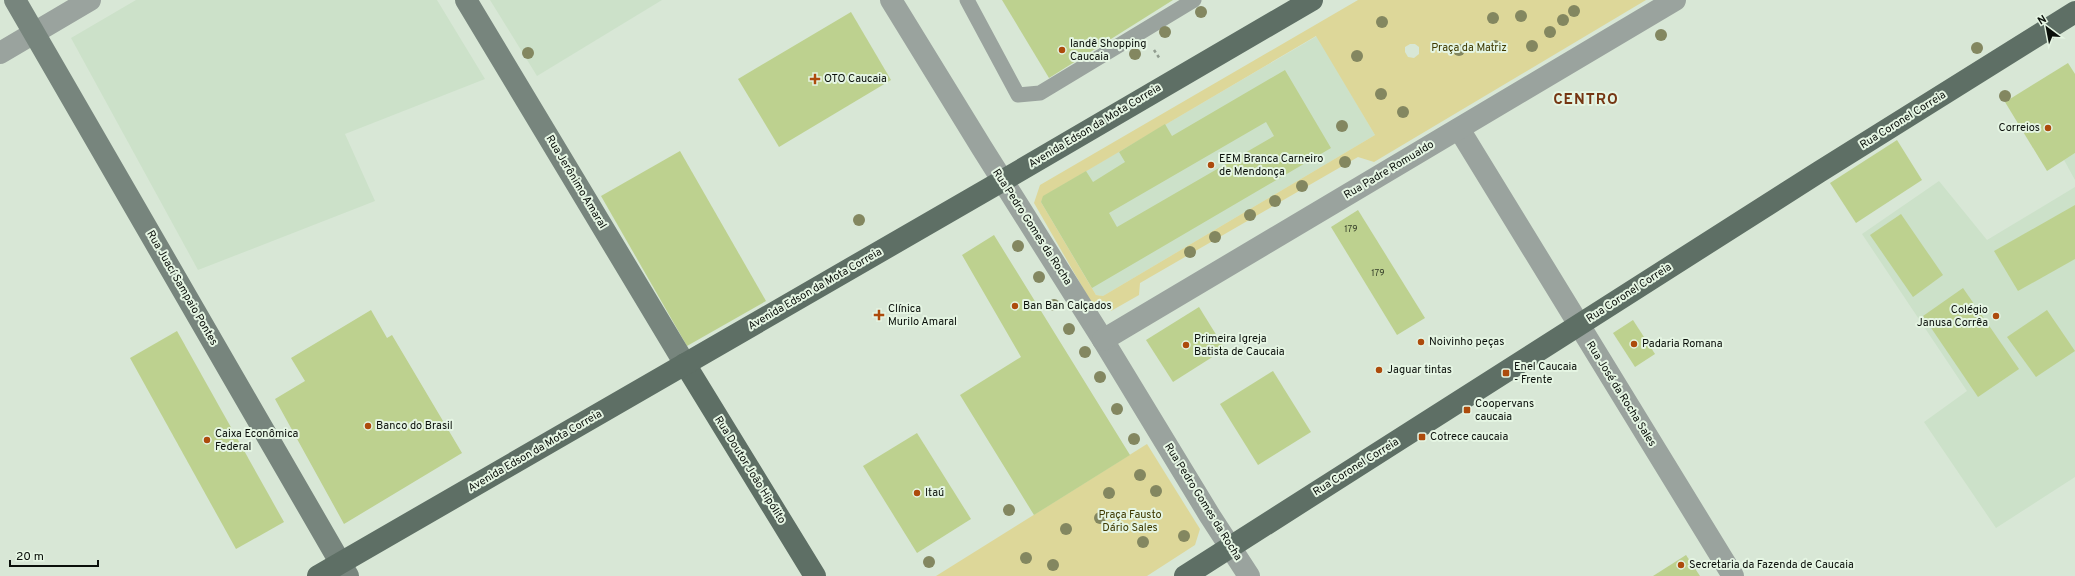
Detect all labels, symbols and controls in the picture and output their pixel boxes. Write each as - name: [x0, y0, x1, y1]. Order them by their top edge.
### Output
- north arrow: [2027, 8, 2067, 48]
- text: N: [2035, 12, 2049, 28]
- place label: Iandê Shopping Caucaia: [1070, 37, 1147, 64]
- park label: Praça da Matriz: [1431, 41, 1507, 55]
- marker: Iandê Shopping Caucaia: [1057, 45, 1067, 55]
- place label: OTO Caucaia: [824, 72, 887, 86]
- marker: OTO Caucaia: [809, 73, 821, 85]
- street label: Avenida Edson da Mota Correia: [1026, 81, 1164, 171]
- street label: Rua Coronel Correia: [1857, 88, 1949, 152]
- district label: CENTRO: [1553, 91, 1619, 110]
- place label: Correios: [1999, 121, 2040, 135]
- marker: Correios: [2043, 123, 2053, 133]
- street label: Rua Jerônimo Amaral: [543, 133, 609, 231]
- street label: Rua Padre Romualdo: [1341, 138, 1437, 202]
- place label: EEM Branca Carneiro de Mendonça: [1219, 152, 1323, 179]
- marker: EEM Branca Carneiro de Mendonça: [1206, 160, 1216, 170]
- street label: Rua Pedro Gomes da Rocha: [989, 166, 1075, 288]
- house number: 179: [1344, 224, 1358, 235]
- street label: Rua Juací Sampaio Pontes: [143, 228, 221, 348]
- street label: Avenida Edson da Mota Correia: [746, 245, 885, 333]
- street label: Rua Coronel Correia: [1584, 260, 1674, 326]
- house number: 179: [1371, 268, 1385, 279]
- place label: Ban Ban Calçados: [1023, 299, 1112, 313]
- marker: Ban Ban Calçados: [1010, 301, 1020, 311]
- place label: Clínica Murilo Amaral: [888, 302, 957, 329]
- place label: Colégio Janusa Corrêa: [1917, 303, 1988, 330]
- marker: Clínica Murilo Amaral: [873, 309, 885, 321]
- marker: Colégio Janusa Corrêa: [1991, 311, 2001, 321]
- place label: Primeira Igreja Batista de Caucaia: [1194, 332, 1285, 359]
- place label: Noivinho peças: [1429, 335, 1504, 349]
- marker: Noivinho peças: [1416, 337, 1426, 347]
- place label: Padaria Romana: [1642, 337, 1723, 351]
- street label: Rua José da Rocha Sales: [1583, 339, 1659, 449]
- marker: Padaria Romana: [1629, 339, 1639, 349]
- marker: Primeira Igreja Batista de Caucaia: [1181, 340, 1191, 350]
- place label: Enel Caucaia - Frente: [1514, 360, 1577, 387]
- place label: Jaguar tintas: [1387, 363, 1452, 377]
- marker: Jaguar tintas: [1374, 365, 1384, 375]
- marker: Enel Caucaia - Frente: [1501, 368, 1511, 378]
- place label: Coopervans caucaia: [1475, 397, 1534, 424]
- marker: Coopervans caucaia: [1462, 405, 1472, 415]
- street label: Avenida Edson da Mota Correia: [466, 407, 605, 495]
- street label: Rua Doutor João Hipólito: [711, 414, 789, 526]
- place label: Banco do Brasil: [376, 419, 453, 433]
- marker: Banco do Brasil: [363, 421, 373, 431]
- place label: Caixa Econômica Federal: [215, 427, 299, 454]
- place label: Cotrece caucaia: [1430, 430, 1508, 444]
- marker: Cotrece caucaia: [1417, 432, 1427, 442]
- marker: Caixa Econômica Federal: [202, 435, 212, 445]
- street label: Rua Coronel Correia: [1310, 435, 1402, 499]
- street label: Rua Pedro Gomes da Rocha: [1161, 441, 1245, 564]
- place label: Itaú: [925, 486, 944, 500]
- marker: Itaú: [912, 488, 922, 498]
- park label: Praça Fausto Dário Sales: [1098, 508, 1162, 535]
- scale bar: [10, 542, 98, 568]
- text: 20 m: [16, 549, 44, 565]
- place label: Secretaria da Fazenda de Caucaia: [1689, 558, 1854, 572]
- marker: Secretaria da Fazenda de Caucaia: [1676, 560, 1686, 570]

